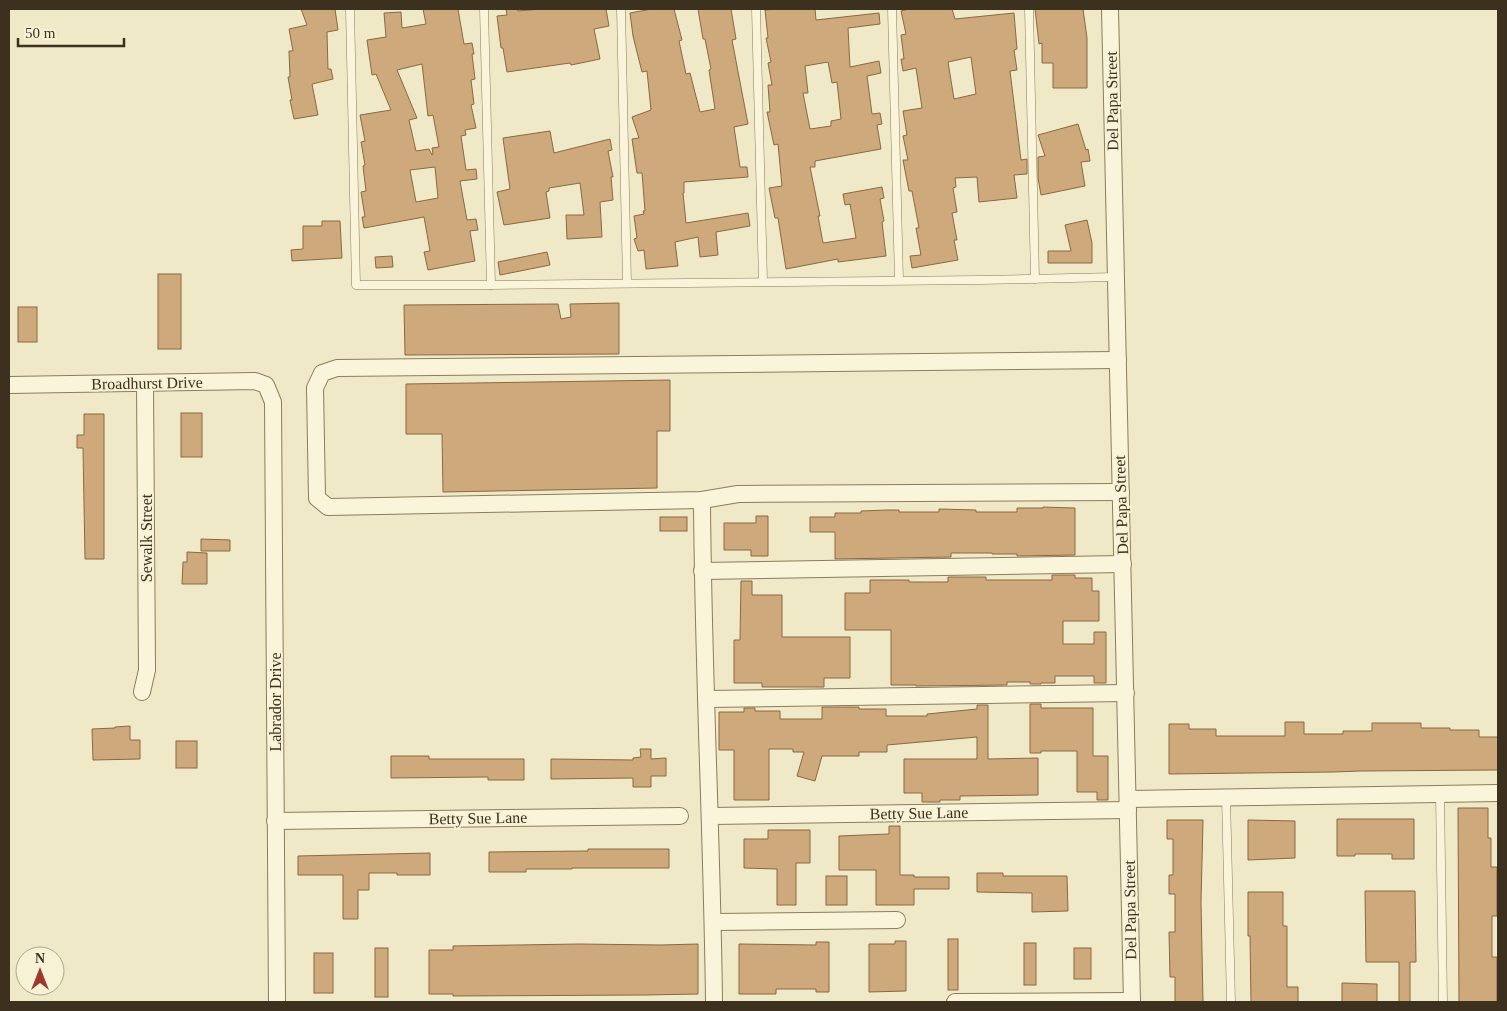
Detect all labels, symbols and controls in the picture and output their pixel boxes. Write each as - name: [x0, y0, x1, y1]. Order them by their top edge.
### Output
- scale bar: [18, 15, 124, 47]
- text: 50 m: [25, 25, 56, 41]
- street label: Del Papa Street: [1103, 51, 1122, 151]
- street label: Broadhurst Drive: [91, 374, 203, 392]
- street label: Del Papa Street: [1111, 454, 1132, 555]
- street label: Sewalk Street: [138, 493, 155, 582]
- street label: Labrador Drive: [267, 652, 284, 752]
- street label: Betty Sue Lane: [870, 804, 968, 823]
- street label: Betty Sue Lane: [429, 809, 527, 828]
- street label: Del Papa Street: [1121, 860, 1140, 960]
- north arrow: [15, 946, 65, 996]
- text: N: [35, 951, 45, 966]

